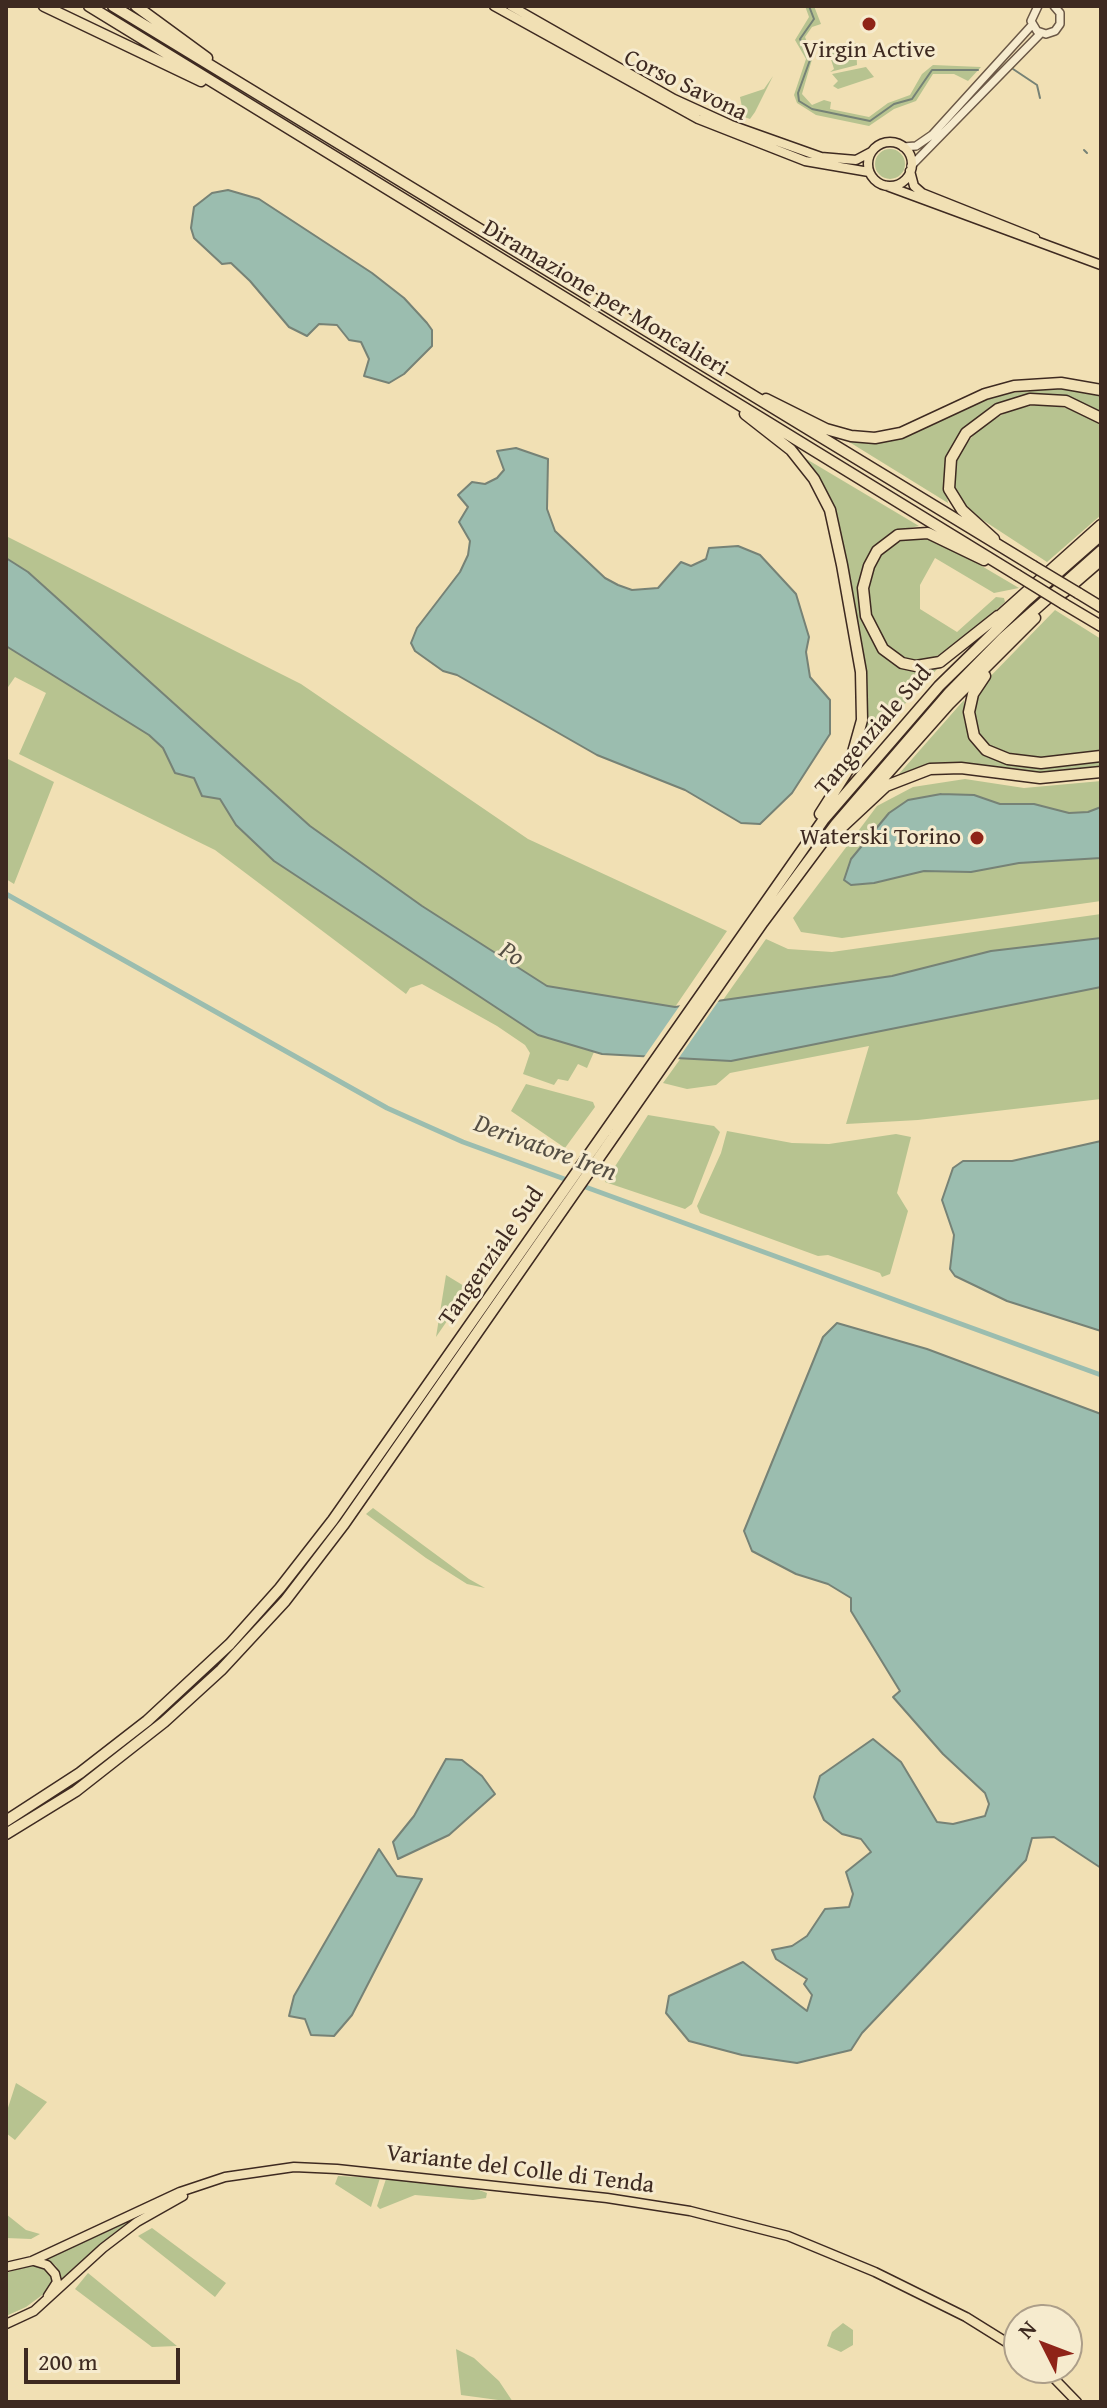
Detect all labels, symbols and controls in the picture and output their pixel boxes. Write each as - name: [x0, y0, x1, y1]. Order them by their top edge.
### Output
- marker: Virgin Active: [860, 15, 878, 33]
- place label: Virgin Active: [803, 37, 935, 65]
- street label: Corso Savona: [619, 44, 751, 128]
- street label: Diramazione per Moncalieri: [477, 214, 733, 384]
- street label: Tangenziale Sud: [810, 660, 938, 802]
- place label: Waterski Torino: [800, 824, 961, 852]
- marker: Waterski Torino: [968, 829, 986, 847]
- water label: Po: [493, 935, 529, 975]
- water label: Derivatore Iren: [470, 1109, 620, 1189]
- street label: Tangenziale Sud: [433, 1182, 551, 1332]
- street label: Variante del Colle di Tenda: [384, 2139, 656, 2201]
- north arrow: [1003, 2304, 1083, 2384]
- text: N: [1010, 2313, 1043, 2345]
- scale bar: [28, 2332, 184, 2382]
- text: 200 m: [38, 2344, 98, 2379]

